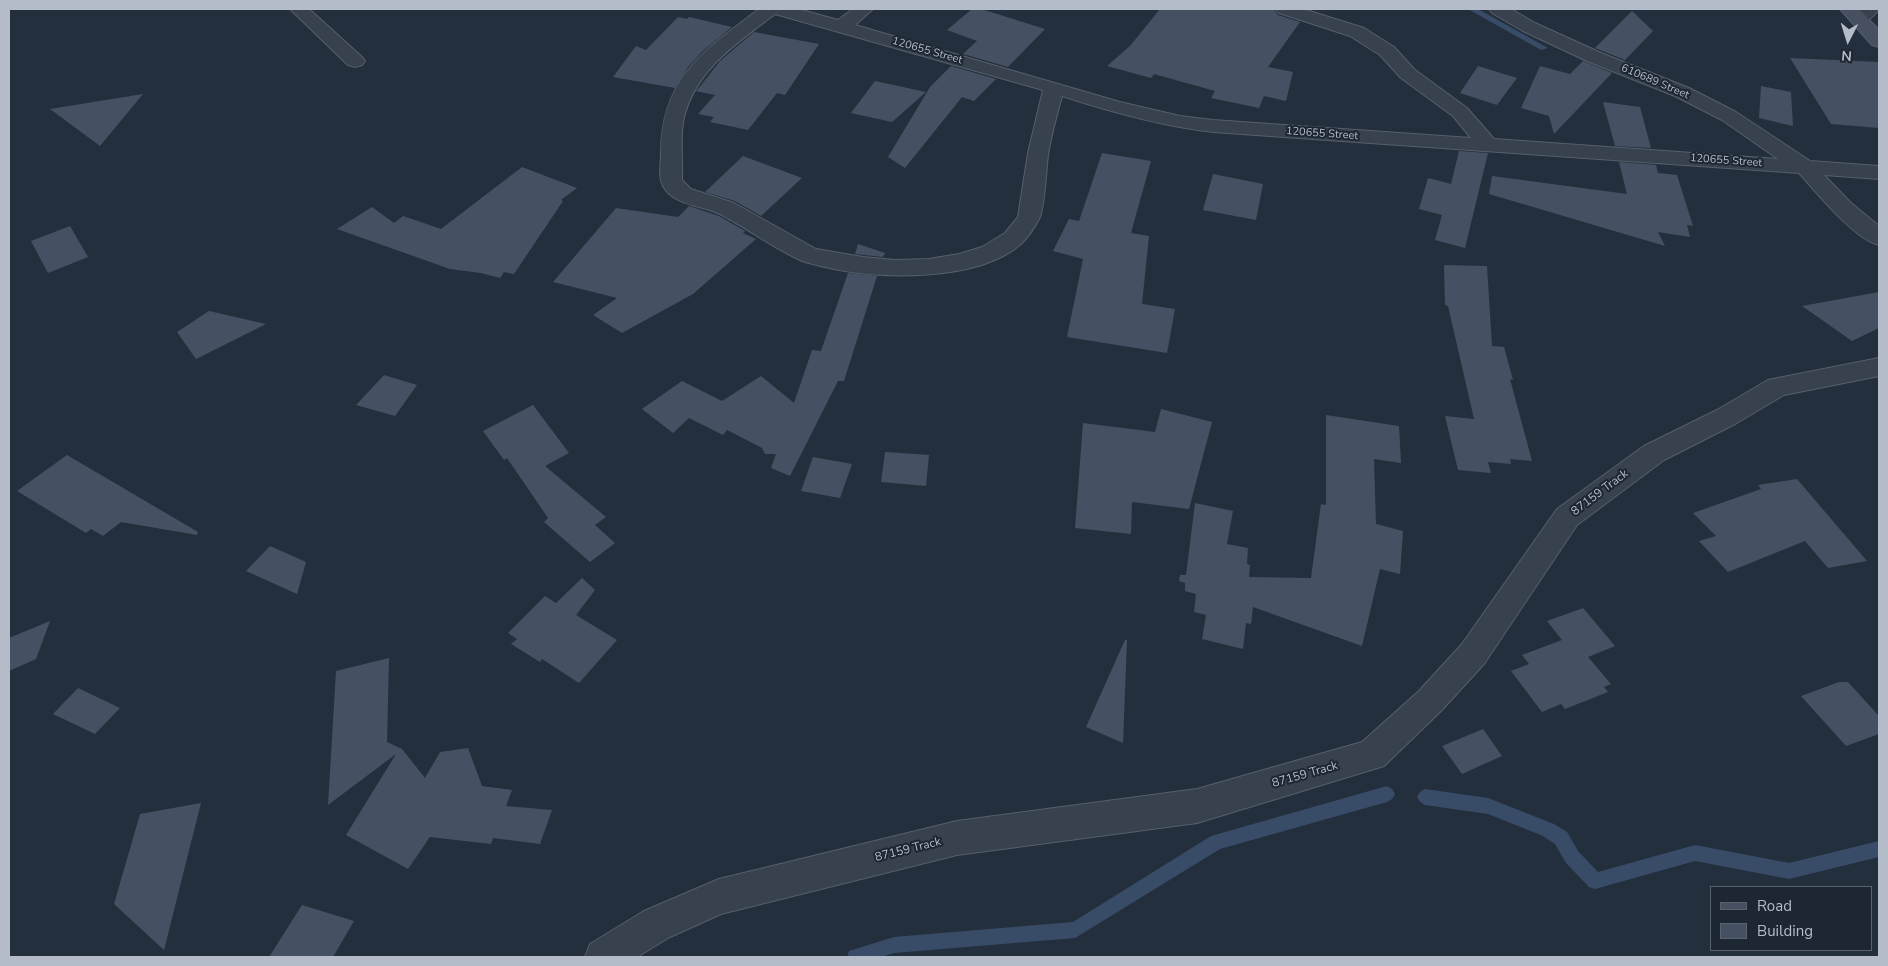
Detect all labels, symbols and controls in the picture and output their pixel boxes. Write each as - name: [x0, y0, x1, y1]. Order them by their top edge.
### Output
- north arrow: [1823, 15, 1873, 65]
- street label: 120655 Street: [890, 35, 964, 67]
- text: N: [1841, 46, 1853, 65]
- street label: 610689 Street: [1619, 62, 1691, 102]
- street label: 120655 Street: [1285, 125, 1359, 143]
- street label: 120655 Street: [1689, 152, 1763, 170]
- street label: 87159 Track: [1569, 467, 1631, 519]
- street label: 87159 Track: [1271, 759, 1339, 791]
- street label: 87159 Track: [873, 835, 943, 865]
- legend: [1710, 886, 1873, 951]
- text: Road: [1757, 896, 1792, 916]
- text: Building: [1757, 921, 1813, 941]

